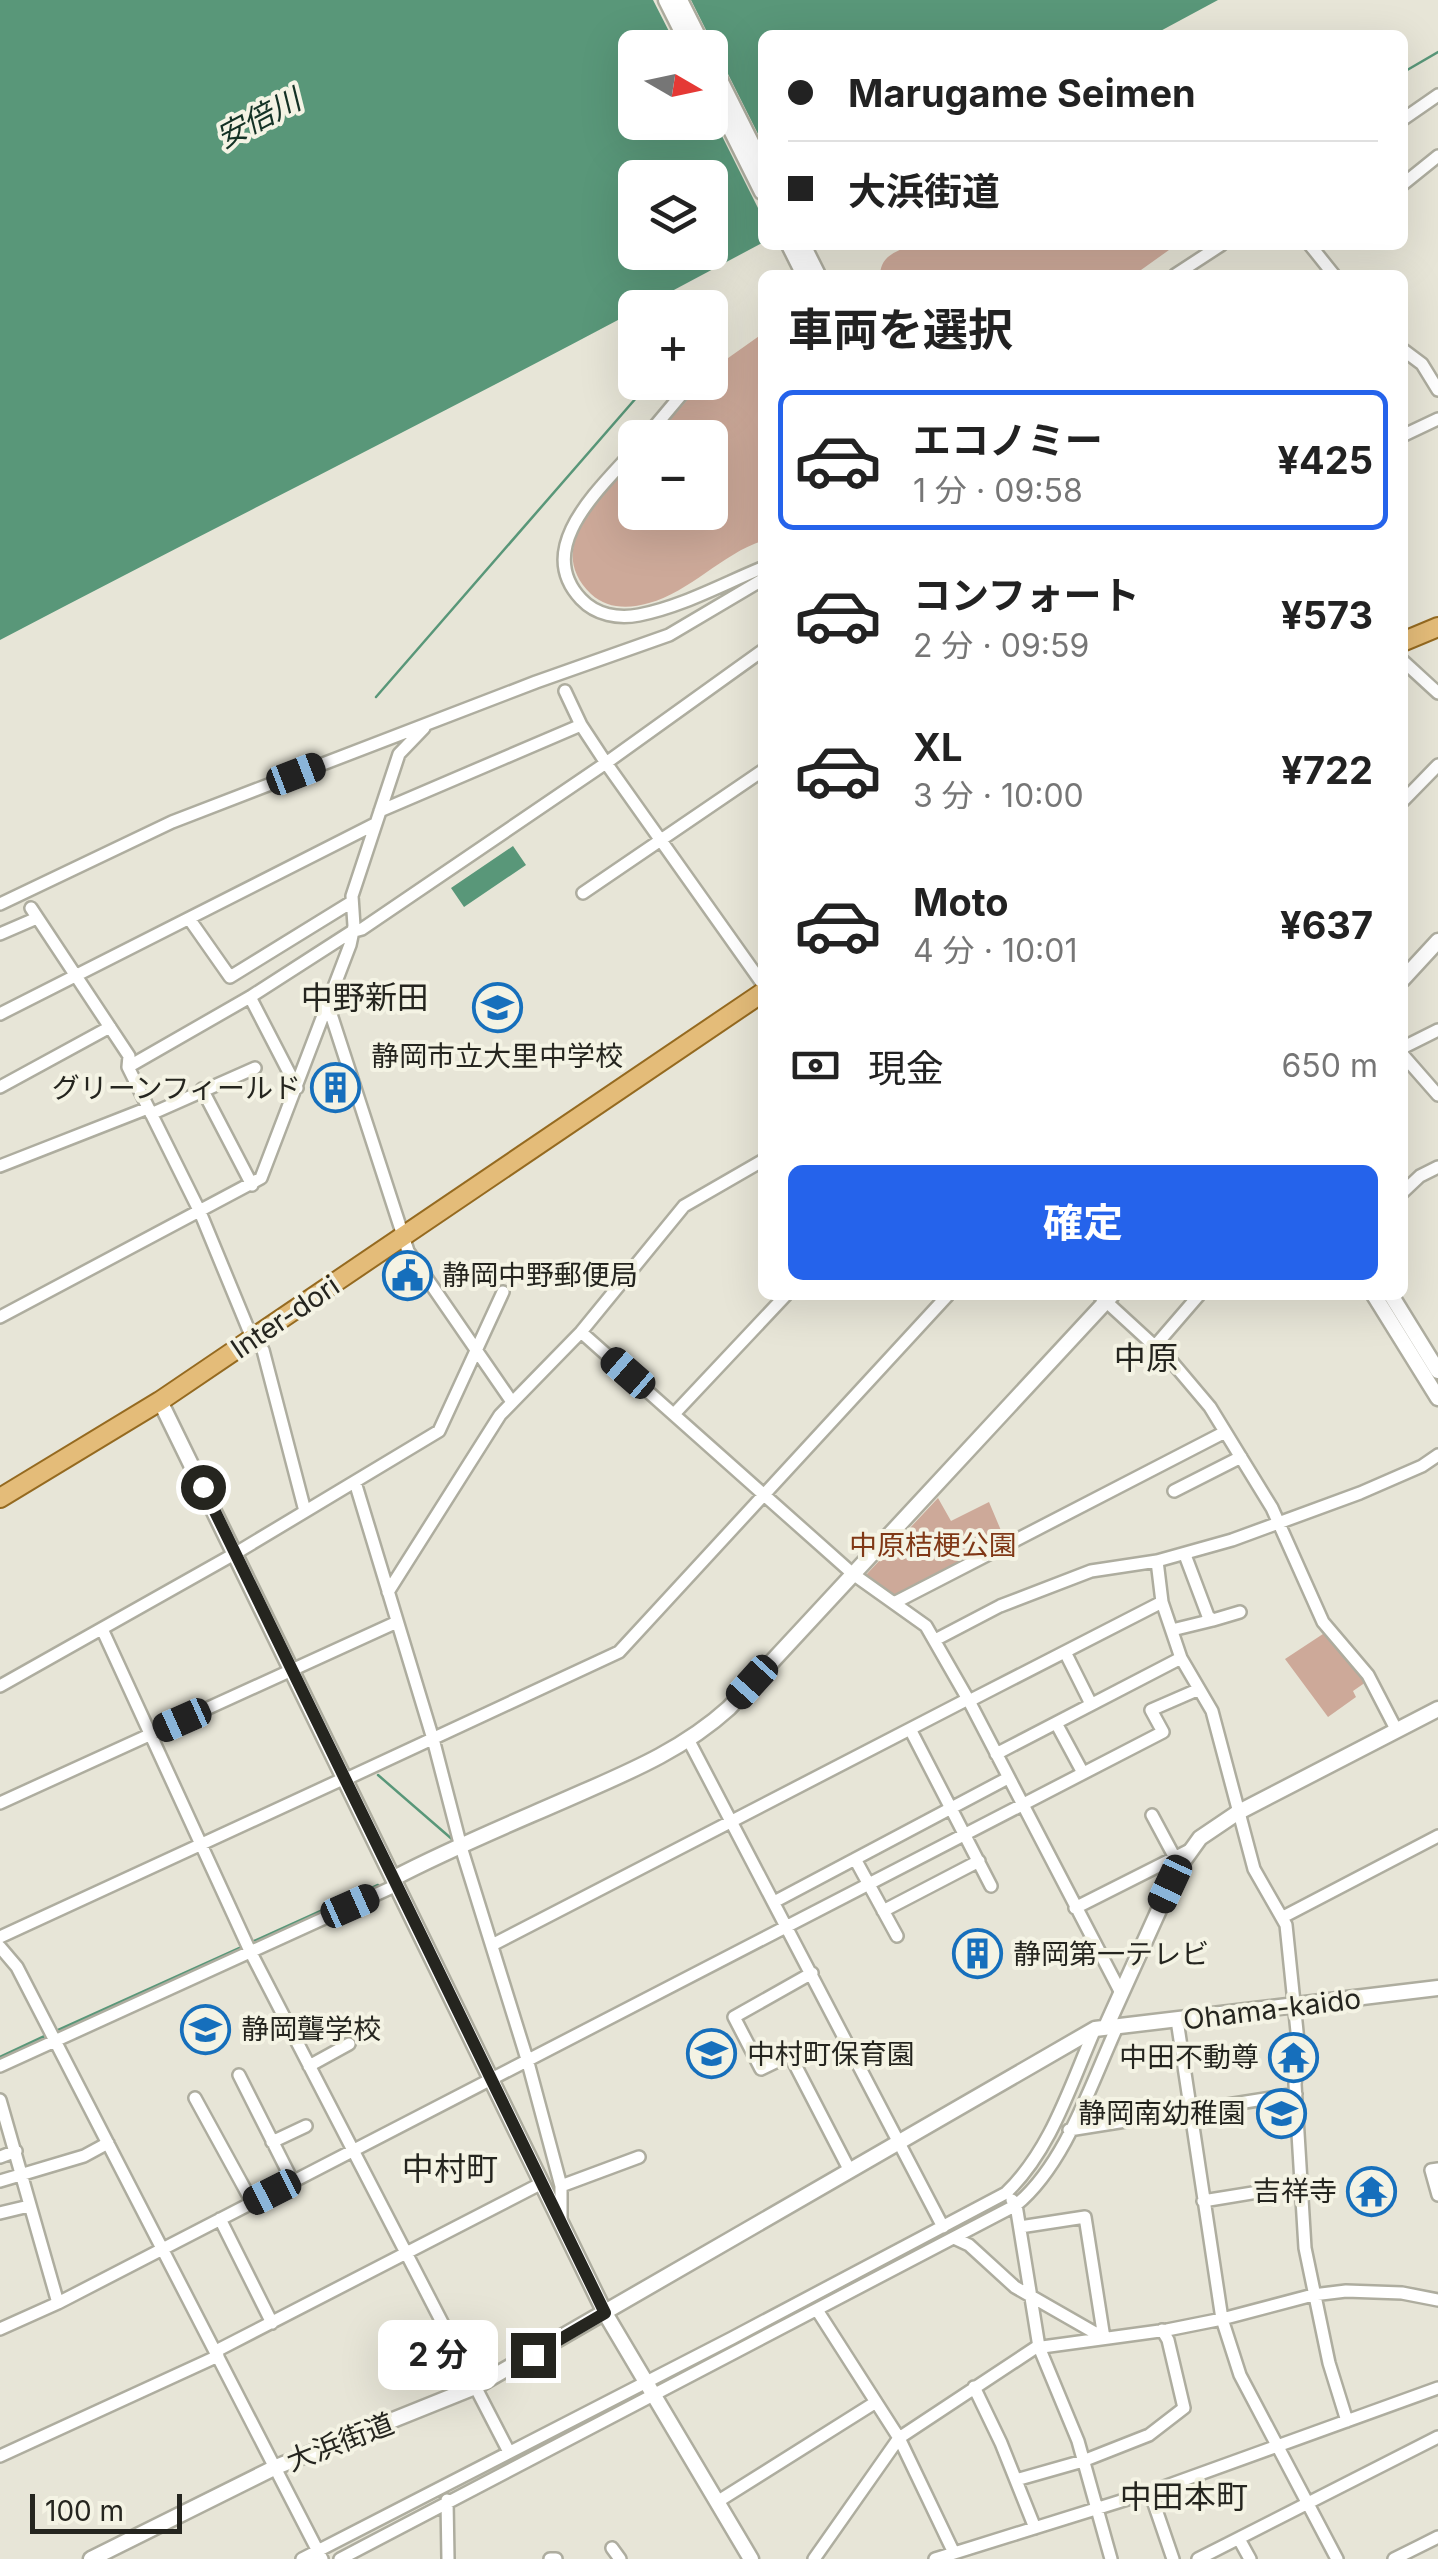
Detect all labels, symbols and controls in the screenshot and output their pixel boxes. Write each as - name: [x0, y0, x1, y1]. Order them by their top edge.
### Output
- north arrow: [618, 30, 728, 140]
- map controls: [618, 30, 728, 530]
- text: Marugame Seimen: [848, 70, 1196, 116]
- water label: 安倍川: [210, 80, 309, 155]
- button: layers: [618, 160, 728, 270]
- text: 大浜街道: [848, 168, 1000, 214]
- button: +: [618, 290, 728, 400]
- text: 車両を選択: [788, 302, 1013, 357]
- icon: car: [793, 415, 883, 505]
- text: エコノミー: [913, 417, 1103, 463]
- button: −: [618, 420, 728, 530]
- text: ¥425: [1277, 437, 1373, 483]
- text: 1 分 · 09:58: [913, 471, 1083, 510]
- icon: car: [793, 570, 883, 660]
- text: コンフォート: [913, 572, 1140, 618]
- text: ¥573: [1281, 592, 1373, 638]
- text: 2 分 · 09:59: [913, 626, 1089, 665]
- text: XL: [913, 724, 963, 770]
- icon: car: [793, 725, 883, 815]
- text: ¥722: [1281, 747, 1373, 793]
- car: [263, 749, 329, 799]
- text: 3 分 · 10:00: [913, 776, 1084, 815]
- text: Moto: [913, 879, 1009, 925]
- icon: car: [793, 880, 883, 970]
- text: ¥637: [1280, 902, 1373, 948]
- text: 4 分 · 10:01: [913, 931, 1078, 970]
- district label: 中野新田: [301, 978, 429, 1017]
- school or university icon: 静岡市立大里中学校: [471, 982, 523, 1034]
- icon: cash: [788, 1038, 843, 1093]
- place label: 静岡市立大里中学校: [371, 1039, 623, 1073]
- text: 現金: [868, 1045, 944, 1091]
- text: 650 m: [1281, 1046, 1378, 1085]
- building icon: グリーンフィールド: [310, 1062, 362, 1114]
- place label: グリーンフィールド: [52, 1071, 301, 1105]
- button: 確定: [788, 1165, 1378, 1280]
- public building icon: 静岡中野郵便局: [381, 1249, 433, 1301]
- place label: 静岡中野郵便局: [442, 1258, 638, 1292]
- street label: Inter-dori: [224, 1268, 346, 1366]
- district label: 中原: [1114, 1338, 1178, 1377]
- car: [596, 1342, 660, 1404]
- route start: [181, 1465, 226, 1510]
- park label: 中原桔梗公園: [849, 1528, 1017, 1562]
- car: [721, 1650, 783, 1714]
- car: [148, 1694, 216, 1746]
- car: [1144, 1850, 1196, 1918]
- car: [316, 1880, 384, 1932]
- building icon: 静岡第一テレビ: [952, 1928, 1004, 1980]
- place label: 静岡第一テレビ: [1013, 1937, 1209, 1971]
- street label: Ohama-kaido: [1181, 1981, 1363, 2037]
- school or university icon: 静岡聾学校: [180, 2003, 232, 2055]
- place label: 静岡聾学校: [241, 2012, 381, 2046]
- school or university icon: 中村町保育園: [686, 2028, 738, 2080]
- temple icon: 中田不動尊: [1268, 2031, 1320, 2083]
- place label: 中村町保育園: [747, 2037, 915, 2071]
- place label: 中田不動尊: [1119, 2040, 1259, 2074]
- school or university icon: 静岡南幼稚園: [1255, 2087, 1307, 2139]
- place label: 静岡南幼稚園: [1078, 2096, 1246, 2130]
- district label: 中村町: [402, 2149, 498, 2188]
- car: [238, 2165, 306, 2219]
- temple icon: 吉祥寺: [1346, 2165, 1398, 2217]
- place label: 吉祥寺: [1253, 2174, 1337, 2208]
- callout: 2 分: [378, 2320, 498, 2390]
- route end: [511, 2333, 556, 2378]
- text: 2 分: [408, 2335, 468, 2374]
- street label: 大浜街道: [282, 2406, 398, 2478]
- district label: 中田本町: [1120, 2477, 1248, 2516]
- scale bar: [30, 2489, 182, 2534]
- text: 100 m: [45, 2494, 124, 2528]

